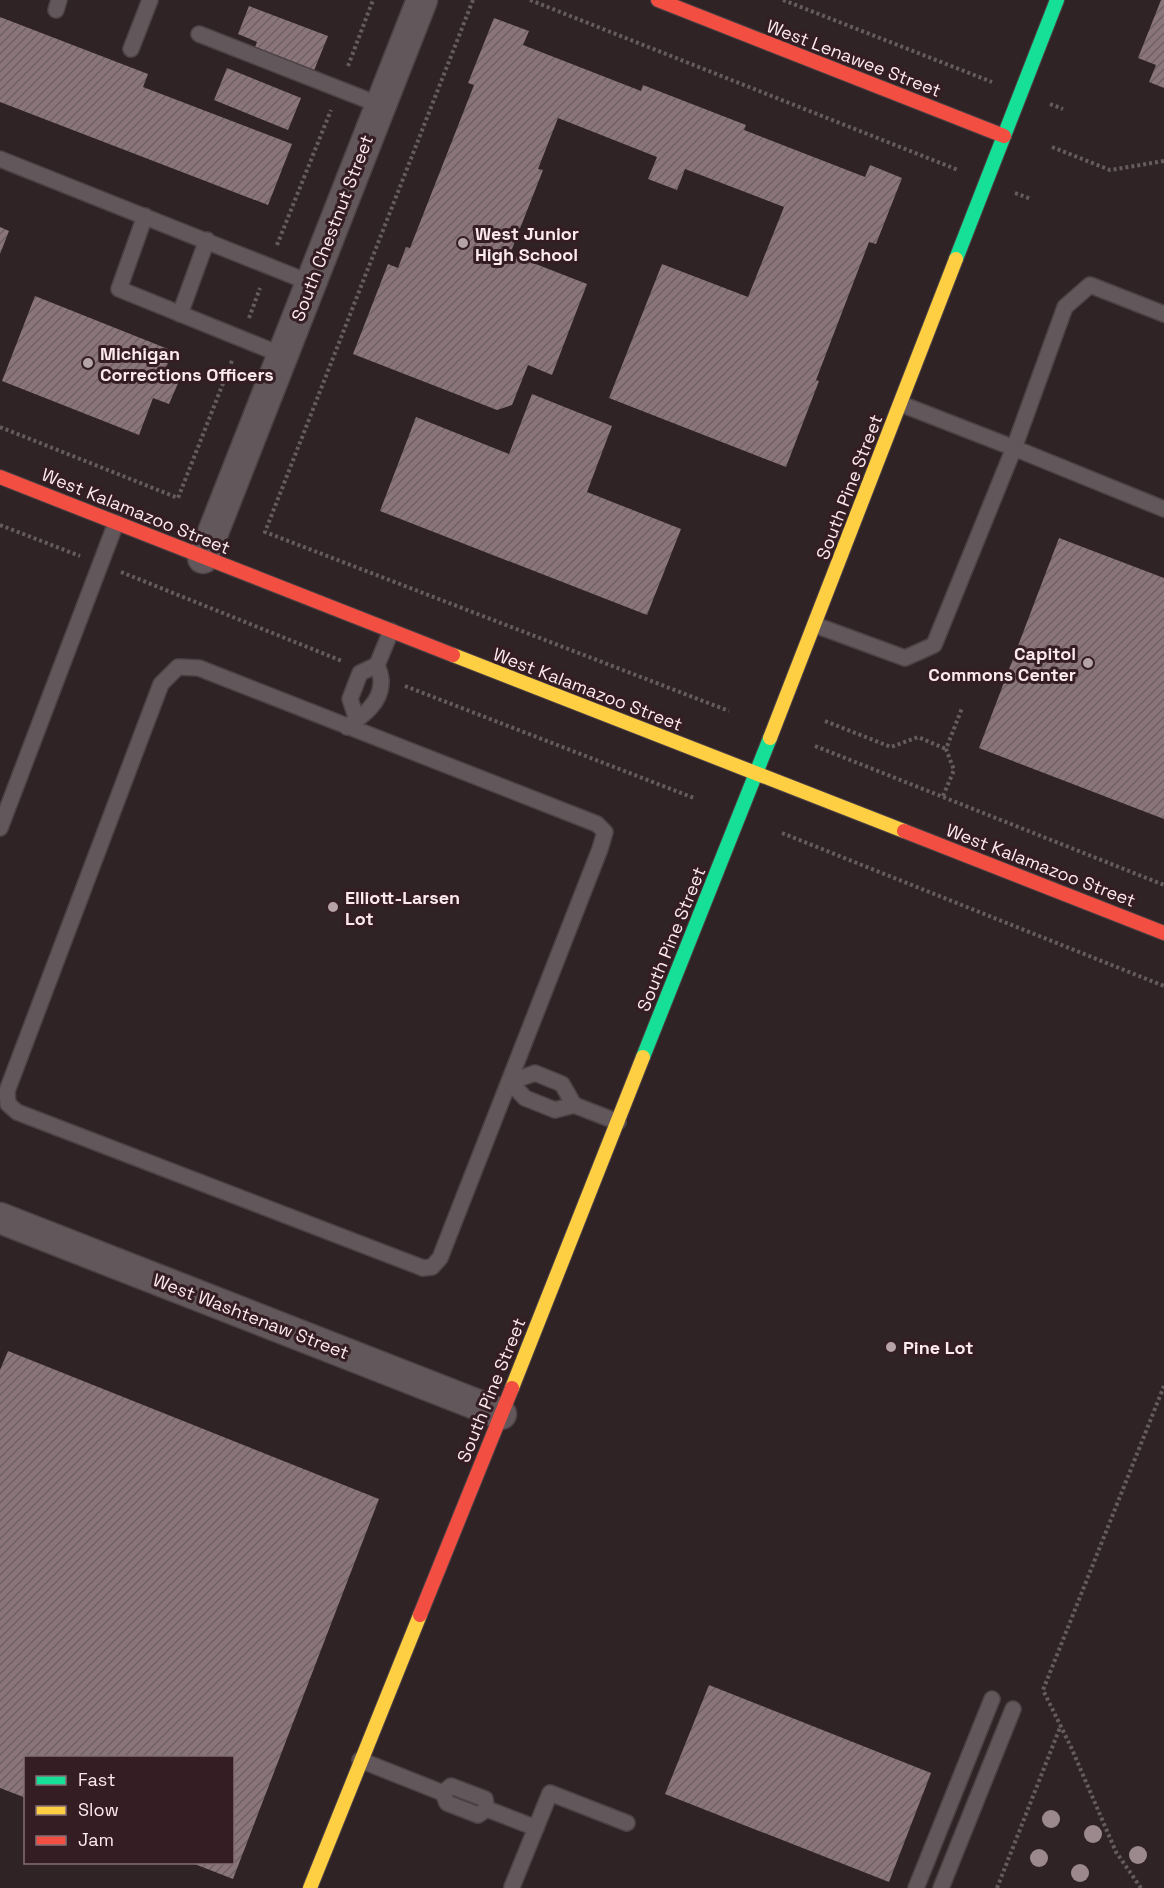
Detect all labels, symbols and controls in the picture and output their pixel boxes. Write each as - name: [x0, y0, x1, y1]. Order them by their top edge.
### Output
- street label: West Lenawee Street: [763, 14, 945, 102]
- street label: South Chestnut Street: [286, 132, 378, 324]
- place label: West Junior High School: [475, 222, 579, 266]
- marker: West Junior High School: [456, 236, 470, 250]
- place label: Michigan Corrections Officers: [100, 342, 274, 386]
- marker: Michigan Corrections Officers: [81, 356, 95, 370]
- street label: South Pine Street: [811, 411, 887, 563]
- street label: West Kalamazoo Street: [38, 463, 234, 559]
- street label: West Kalamazoo Street: [490, 642, 686, 736]
- place label: Capitol Commons Center: [928, 642, 1076, 686]
- marker: Capitol Commons Center: [1081, 656, 1095, 670]
- street label: West Kalamazoo Street: [943, 818, 1139, 912]
- street label: South Pine Street: [632, 863, 710, 1015]
- place label: Elliott-Larsen Lot: [345, 886, 460, 930]
- marker: Elliott-Larsen Lot: [326, 900, 340, 914]
- street label: West Washtenaw Street: [150, 1268, 352, 1364]
- street label: South Pine Street: [452, 1314, 530, 1466]
- place label: Pine Lot: [903, 1336, 973, 1359]
- marker: Pine Lot: [884, 1340, 898, 1354]
- legend: [24, 1756, 234, 1864]
- text: Fast: [78, 1768, 115, 1791]
- text: Slow: [78, 1798, 119, 1821]
- text: Jam: [78, 1828, 114, 1851]

